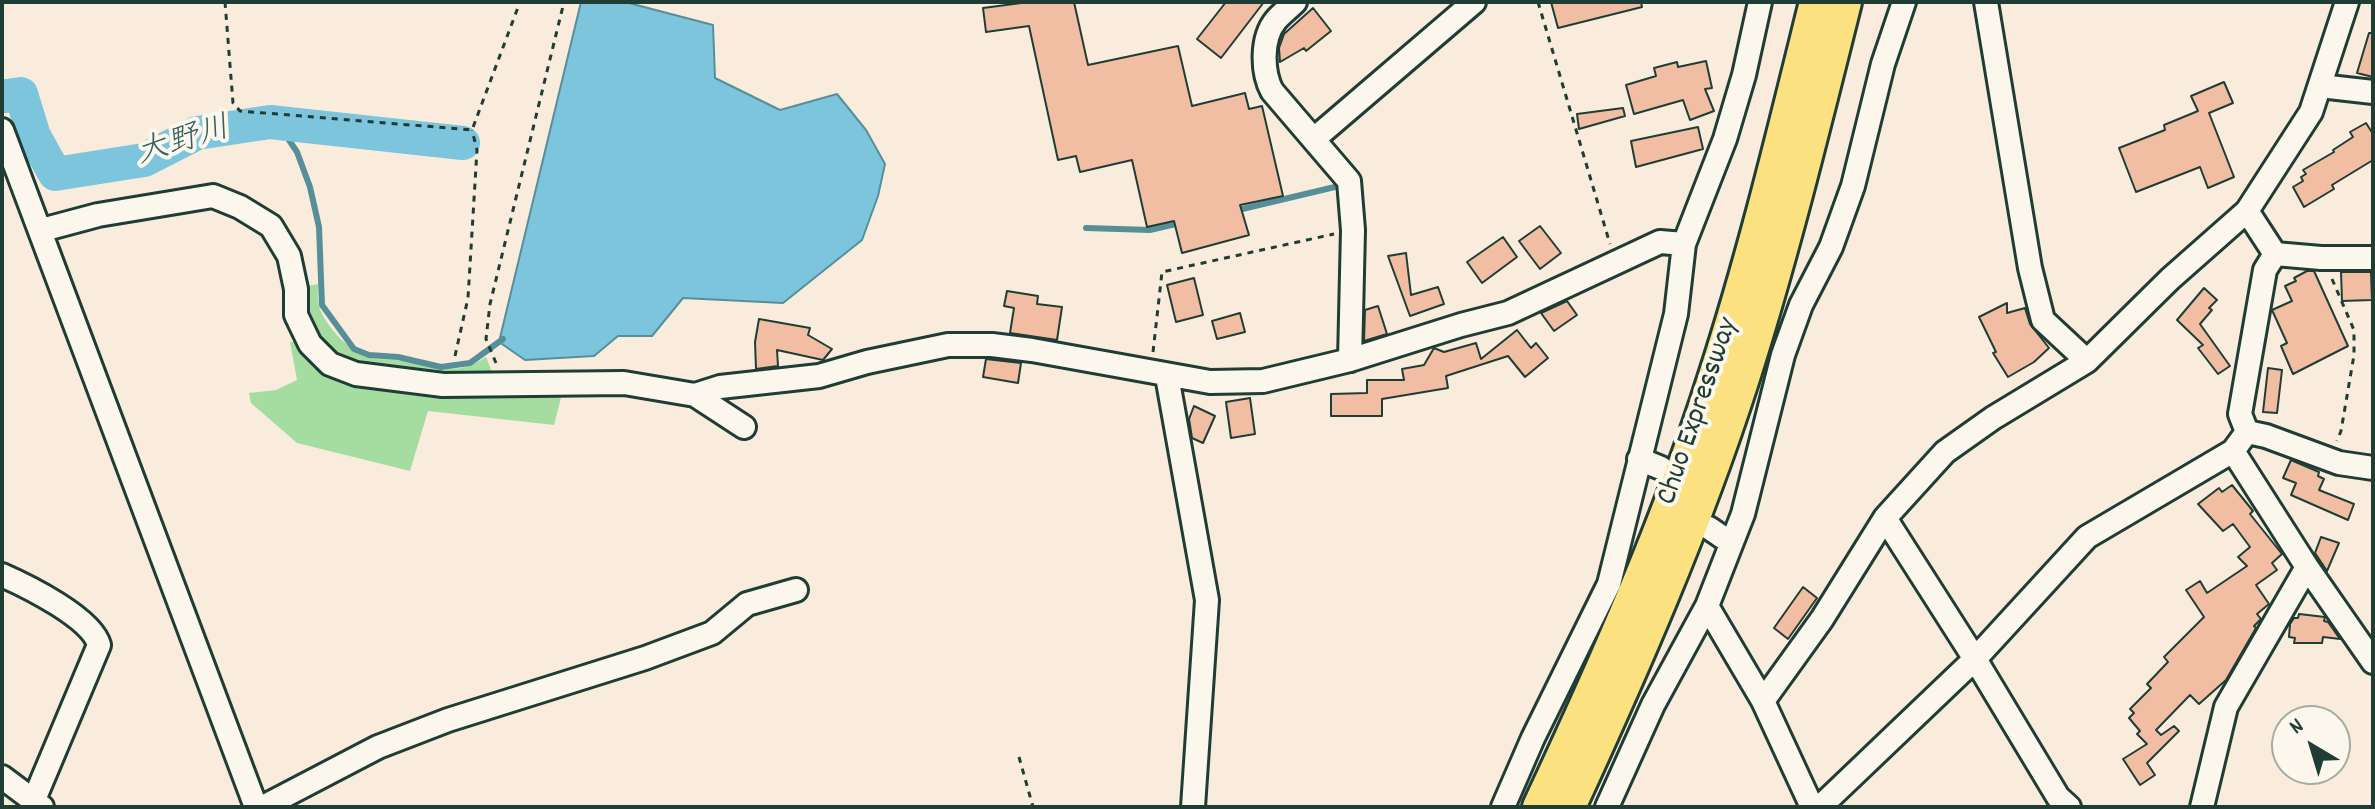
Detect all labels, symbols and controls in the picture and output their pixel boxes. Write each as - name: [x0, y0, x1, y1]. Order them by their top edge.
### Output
- water label: 大野川: [132, 112, 236, 176]
- street label: Chuo Expressway: [1651, 314, 1749, 510]
- north arrow: [2271, 705, 2351, 785]
- text: N: [2283, 712, 2311, 743]

